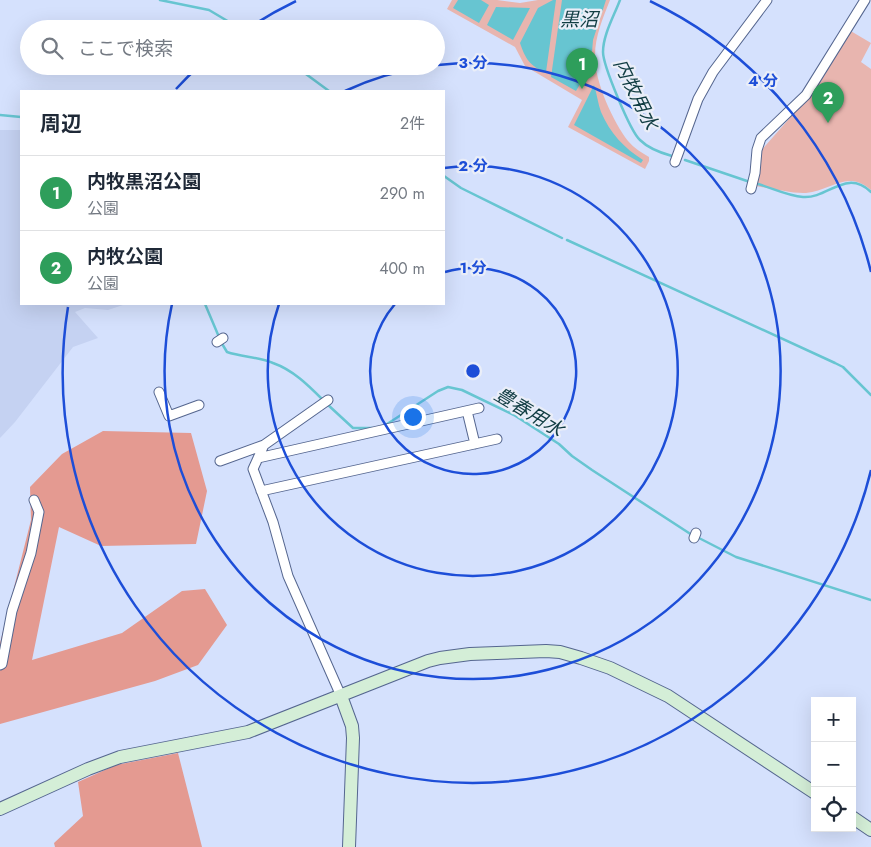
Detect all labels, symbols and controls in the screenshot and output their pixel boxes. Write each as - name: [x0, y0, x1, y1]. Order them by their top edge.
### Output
- water label: 黒沼: [560, 6, 601, 33]
- search box: [20, 20, 445, 75]
- icon: search: [38, 34, 66, 62]
- text: ここで検索: [78, 35, 173, 62]
- pin: 1: [566, 48, 598, 89]
- text: 3 分: [459, 52, 487, 74]
- water label: 内牧用水: [607, 54, 666, 136]
- text: 4 分: [748, 70, 778, 92]
- pin: 2: [812, 82, 844, 123]
- text: 周辺: [40, 109, 82, 139]
- text: 2件: [400, 112, 425, 135]
- text: 2 分: [458, 155, 488, 177]
- text: 内牧黒沼公園: [87, 168, 201, 195]
- text: 1: [52, 182, 60, 205]
- text: 290 m: [380, 182, 425, 205]
- text: 公園: [87, 197, 119, 220]
- text: 内牧公園: [87, 243, 163, 270]
- text: 2: [51, 257, 61, 280]
- text: 400 m: [379, 257, 425, 280]
- text: 1 分: [459, 257, 487, 279]
- text: 公園: [87, 272, 119, 295]
- centre of rings: [464, 362, 482, 380]
- water label: 豊春用水: [489, 381, 570, 444]
- your location: [400, 404, 426, 430]
- map controls: [811, 697, 856, 832]
- button: +: [811, 697, 856, 742]
- button: −: [811, 742, 856, 787]
- button: locate: [811, 787, 856, 832]

